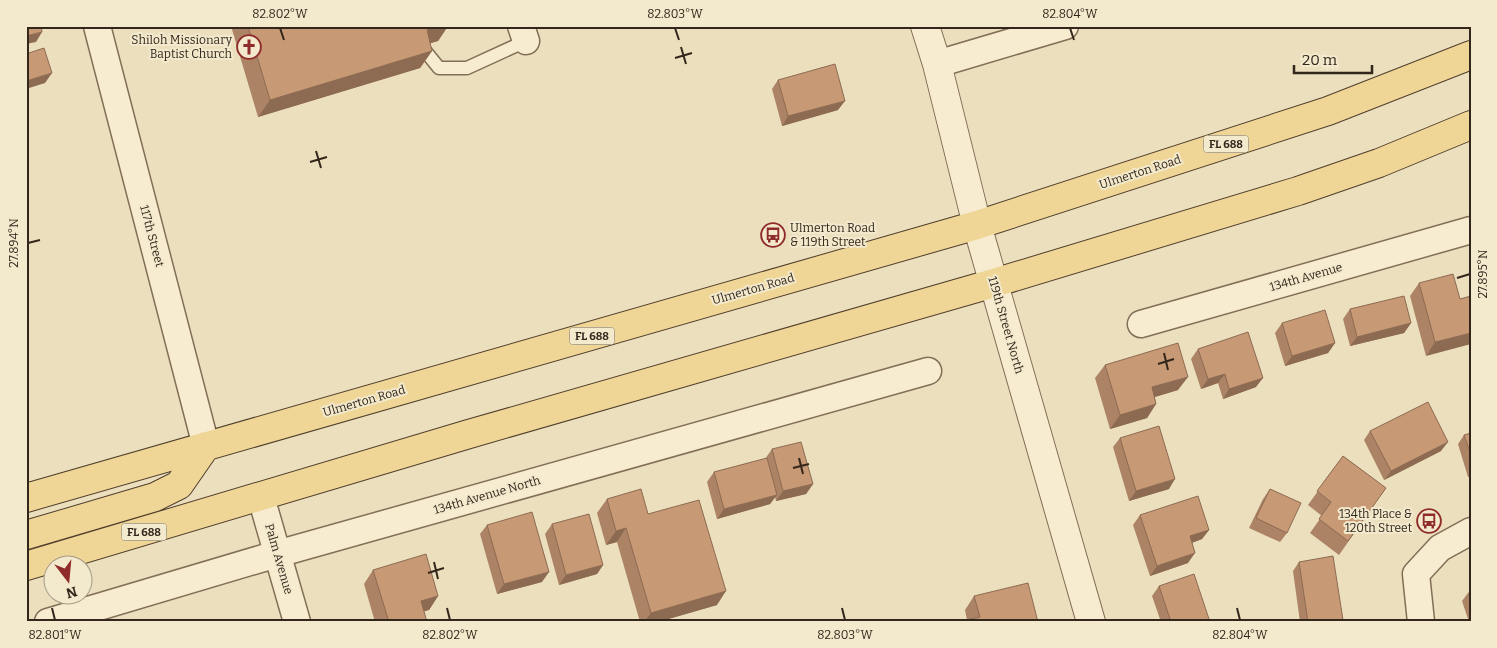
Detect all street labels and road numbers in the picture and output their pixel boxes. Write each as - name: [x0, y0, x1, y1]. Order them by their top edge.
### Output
- road number: FL 688: [1204, 136, 1248, 152]
- street label: Ulmerton Road: [1097, 152, 1183, 192]
- street label: 117th Street: [137, 203, 167, 269]
- street label: 134th Avenue: [1268, 260, 1344, 294]
- street label: Ulmerton Road: [710, 271, 796, 307]
- street label: 119th Street North: [985, 275, 1027, 376]
- road number: FL 688: [570, 328, 614, 344]
- street label: Ulmerton Road: [321, 383, 407, 419]
- street label: 134th Avenue North: [432, 473, 543, 517]
- street label: Palm Avenue: [262, 522, 296, 596]
- road number: FL 688: [122, 524, 166, 540]

